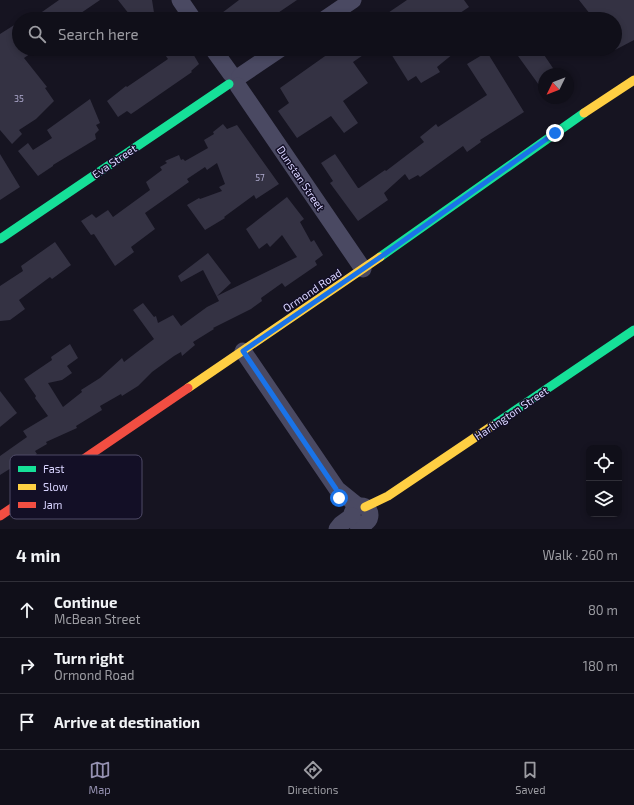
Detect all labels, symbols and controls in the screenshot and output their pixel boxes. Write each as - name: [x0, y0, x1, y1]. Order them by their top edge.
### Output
- search box: [12, 12, 622, 56]
- icon: search: [26, 23, 48, 45]
- text: Search here: [58, 25, 139, 43]
- north arrow: [538, 68, 574, 104]
- house number: 35: [14, 93, 24, 104]
- route end: [546, 124, 564, 142]
- street label: Eva Street: [89, 141, 139, 181]
- street label: Dunstan Street: [275, 143, 327, 213]
- house number: 57: [255, 172, 265, 183]
- street label: Ormond Road: [280, 266, 344, 314]
- street label: Harlington Street: [472, 384, 550, 442]
- map controls: [586, 445, 622, 517]
- button: locate: [586, 445, 622, 481]
- legend: [10, 455, 142, 519]
- text: Fast: [43, 462, 65, 475]
- text: Slow: [43, 480, 68, 493]
- button: layers: [586, 481, 622, 517]
- route start: [330, 489, 348, 507]
- text: Jam: [43, 498, 62, 511]
- text: 4 min: [16, 545, 60, 565]
- text: Walk · 260 m: [543, 547, 618, 563]
- text: Continue: [54, 593, 117, 611]
- icon: ahead: [16, 599, 38, 621]
- text: 80 m: [588, 602, 618, 618]
- text: McBean Street: [54, 611, 141, 627]
- text: Turn right: [54, 649, 124, 667]
- icon: right: [16, 655, 38, 677]
- text: 180 m: [583, 658, 618, 674]
- text: Ormond Road: [54, 667, 135, 683]
- icon: arrive: [16, 711, 38, 733]
- text: Arrive at destination: [54, 713, 200, 731]
- tab: Map: [89, 759, 111, 796]
- tab: Directions: [288, 759, 338, 796]
- tab: Saved: [515, 759, 546, 796]

